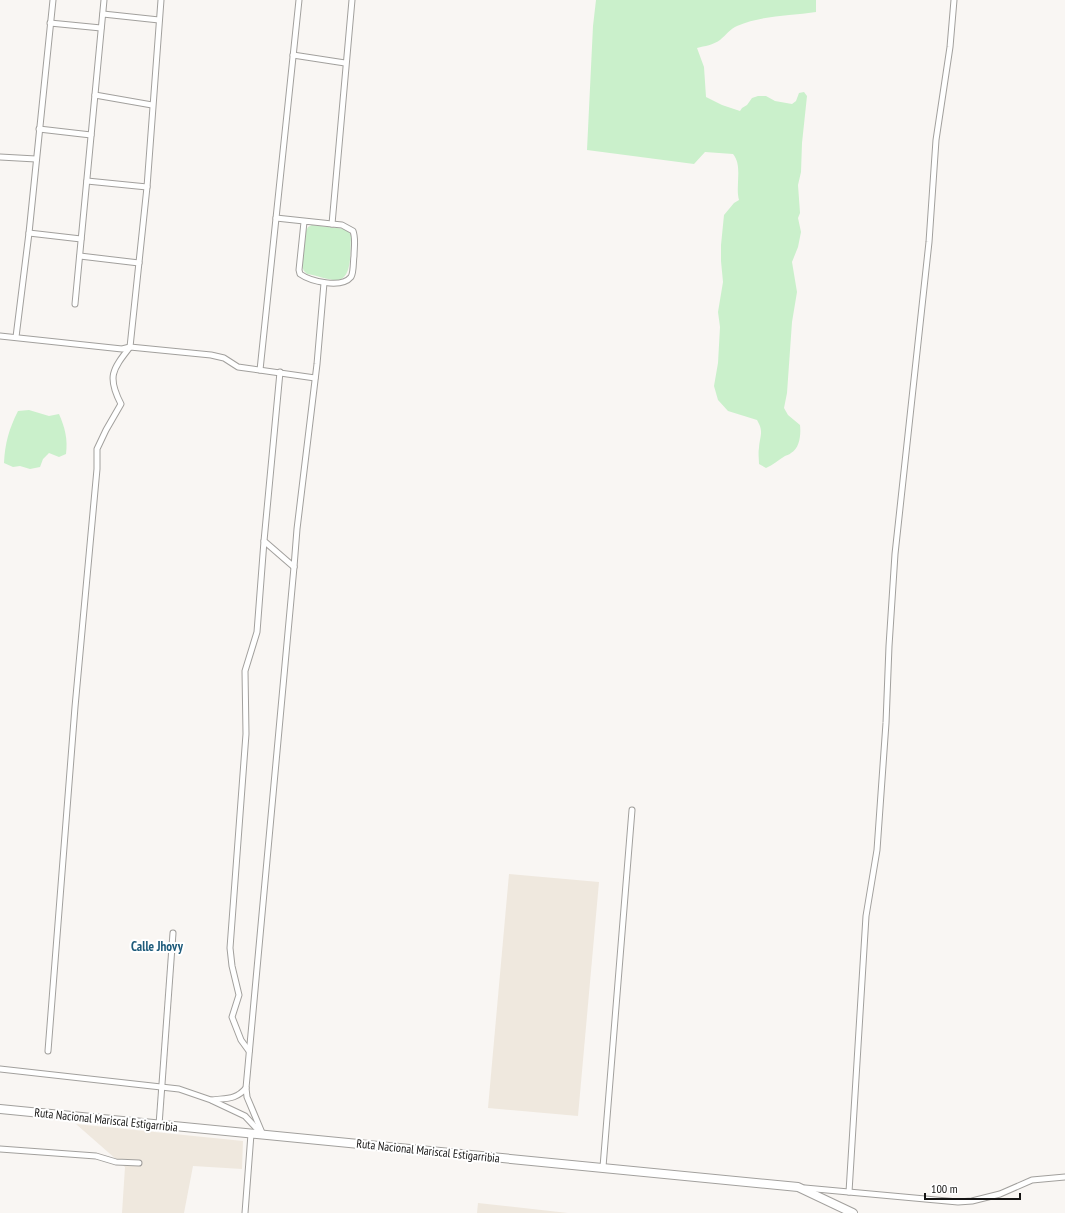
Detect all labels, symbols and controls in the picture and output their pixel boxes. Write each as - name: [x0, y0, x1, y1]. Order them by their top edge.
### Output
- district label: Calle Jhovy: [131, 938, 184, 955]
- street label: Ruta Nacional Mariscal Estigarribia: [34, 1105, 179, 1135]
- street label: Ruta Nacional Mariscal Estigarribia: [356, 1136, 501, 1166]
- scale bar: [925, 1175, 1020, 1201]
- text: 100 m: [931, 1181, 958, 1196]

